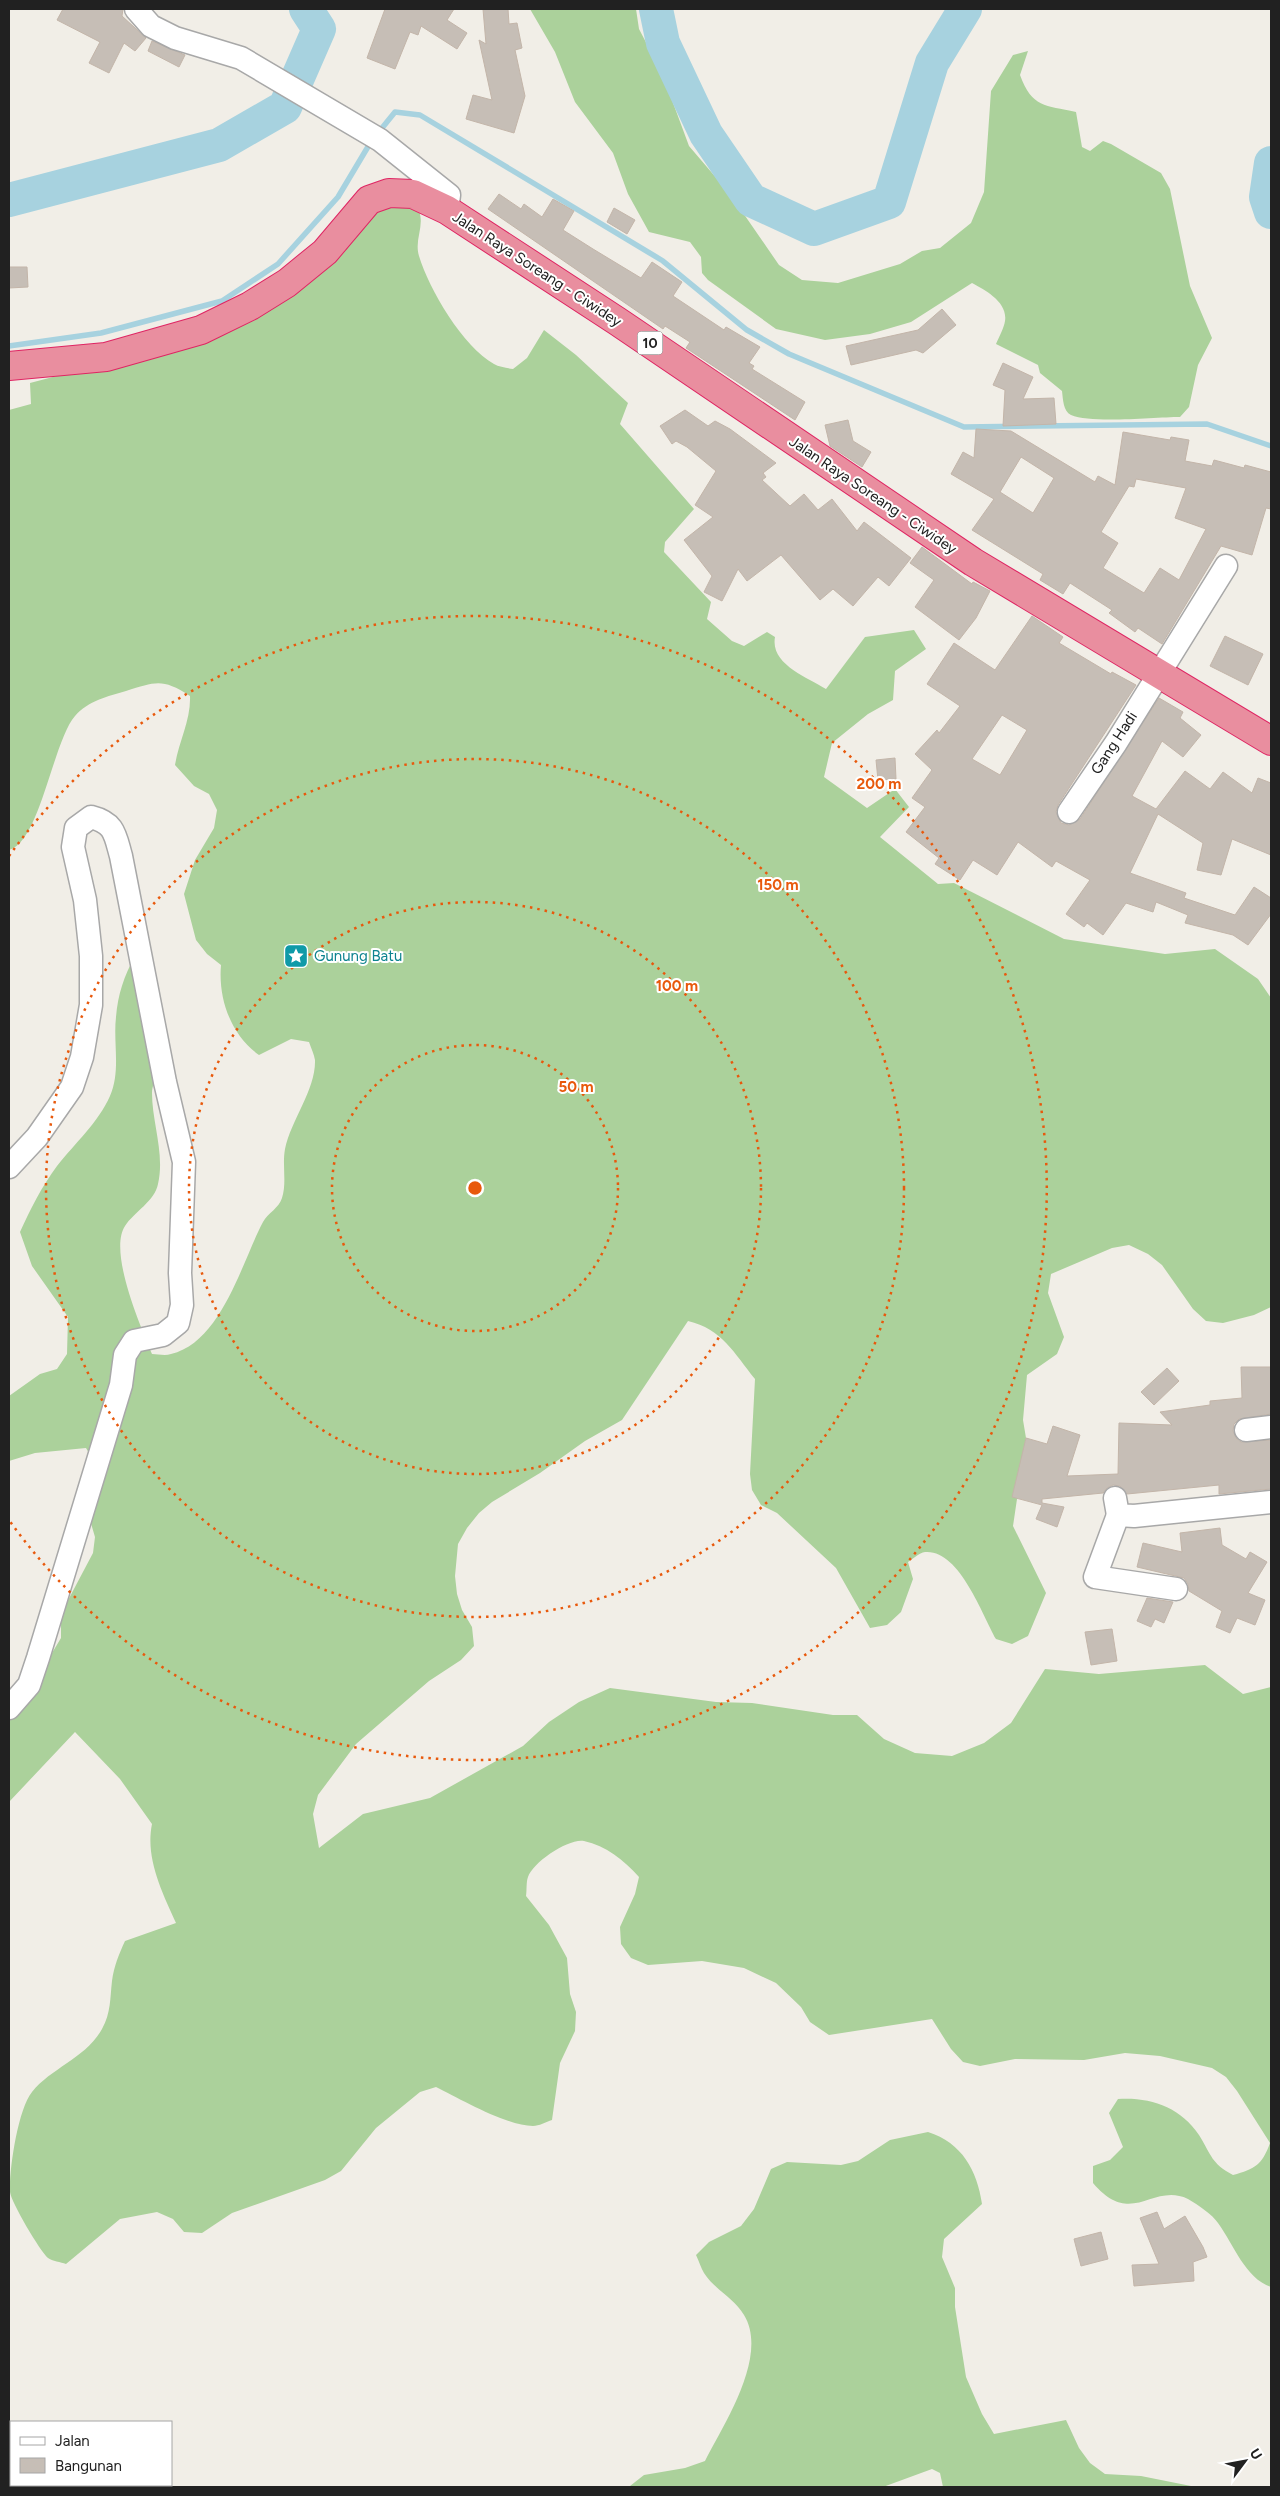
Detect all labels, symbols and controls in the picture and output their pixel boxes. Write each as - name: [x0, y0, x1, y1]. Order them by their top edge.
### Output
- street label: Jalan Raya Soreang - Ciwidey: [449, 207, 625, 331]
- road number: 10: [638, 332, 662, 354]
- street label: Jalan Raya Soreang - Ciwidey: [786, 432, 960, 558]
- street label: Gang Hadi: [1087, 708, 1141, 778]
- text: 200 m: [857, 775, 901, 793]
- text: 150 m: [757, 876, 799, 894]
- place icon: Gunung Batu: [283, 943, 309, 969]
- place label: Gunung Batu: [314, 947, 402, 965]
- text: 100 m: [656, 977, 698, 995]
- text: 50 m: [558, 1078, 594, 1096]
- centre of rings: [466, 1179, 484, 1197]
- legend: [10, 2421, 172, 2486]
- text: Jalan: [55, 2432, 90, 2450]
- north arrow: [1220, 2436, 1270, 2486]
- text: U: [1246, 2446, 1265, 2463]
- text: Bangunan: [55, 2457, 122, 2475]

